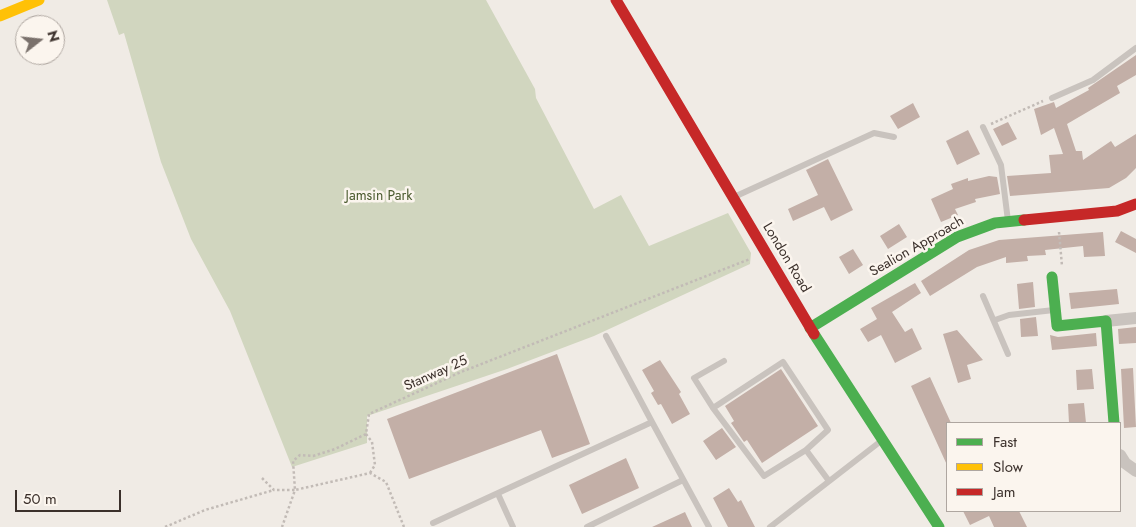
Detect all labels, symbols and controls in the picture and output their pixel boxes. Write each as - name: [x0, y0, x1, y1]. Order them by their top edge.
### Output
- north arrow: [15, 15, 65, 65]
- text: N: [42, 28, 65, 44]
- park label: Jamsin Park: [346, 189, 412, 205]
- street label: Sealion Approach: [867, 213, 967, 281]
- street label: London Road: [759, 220, 813, 296]
- street label: Stanway 25: [402, 353, 470, 395]
- legend: [946, 422, 1121, 512]
- text: Fast: [993, 431, 1017, 453]
- text: Slow: [993, 456, 1023, 478]
- scale bar: [18, 480, 124, 512]
- text: Jam: [993, 481, 1016, 503]
- text: 50 m: [23, 488, 57, 510]

